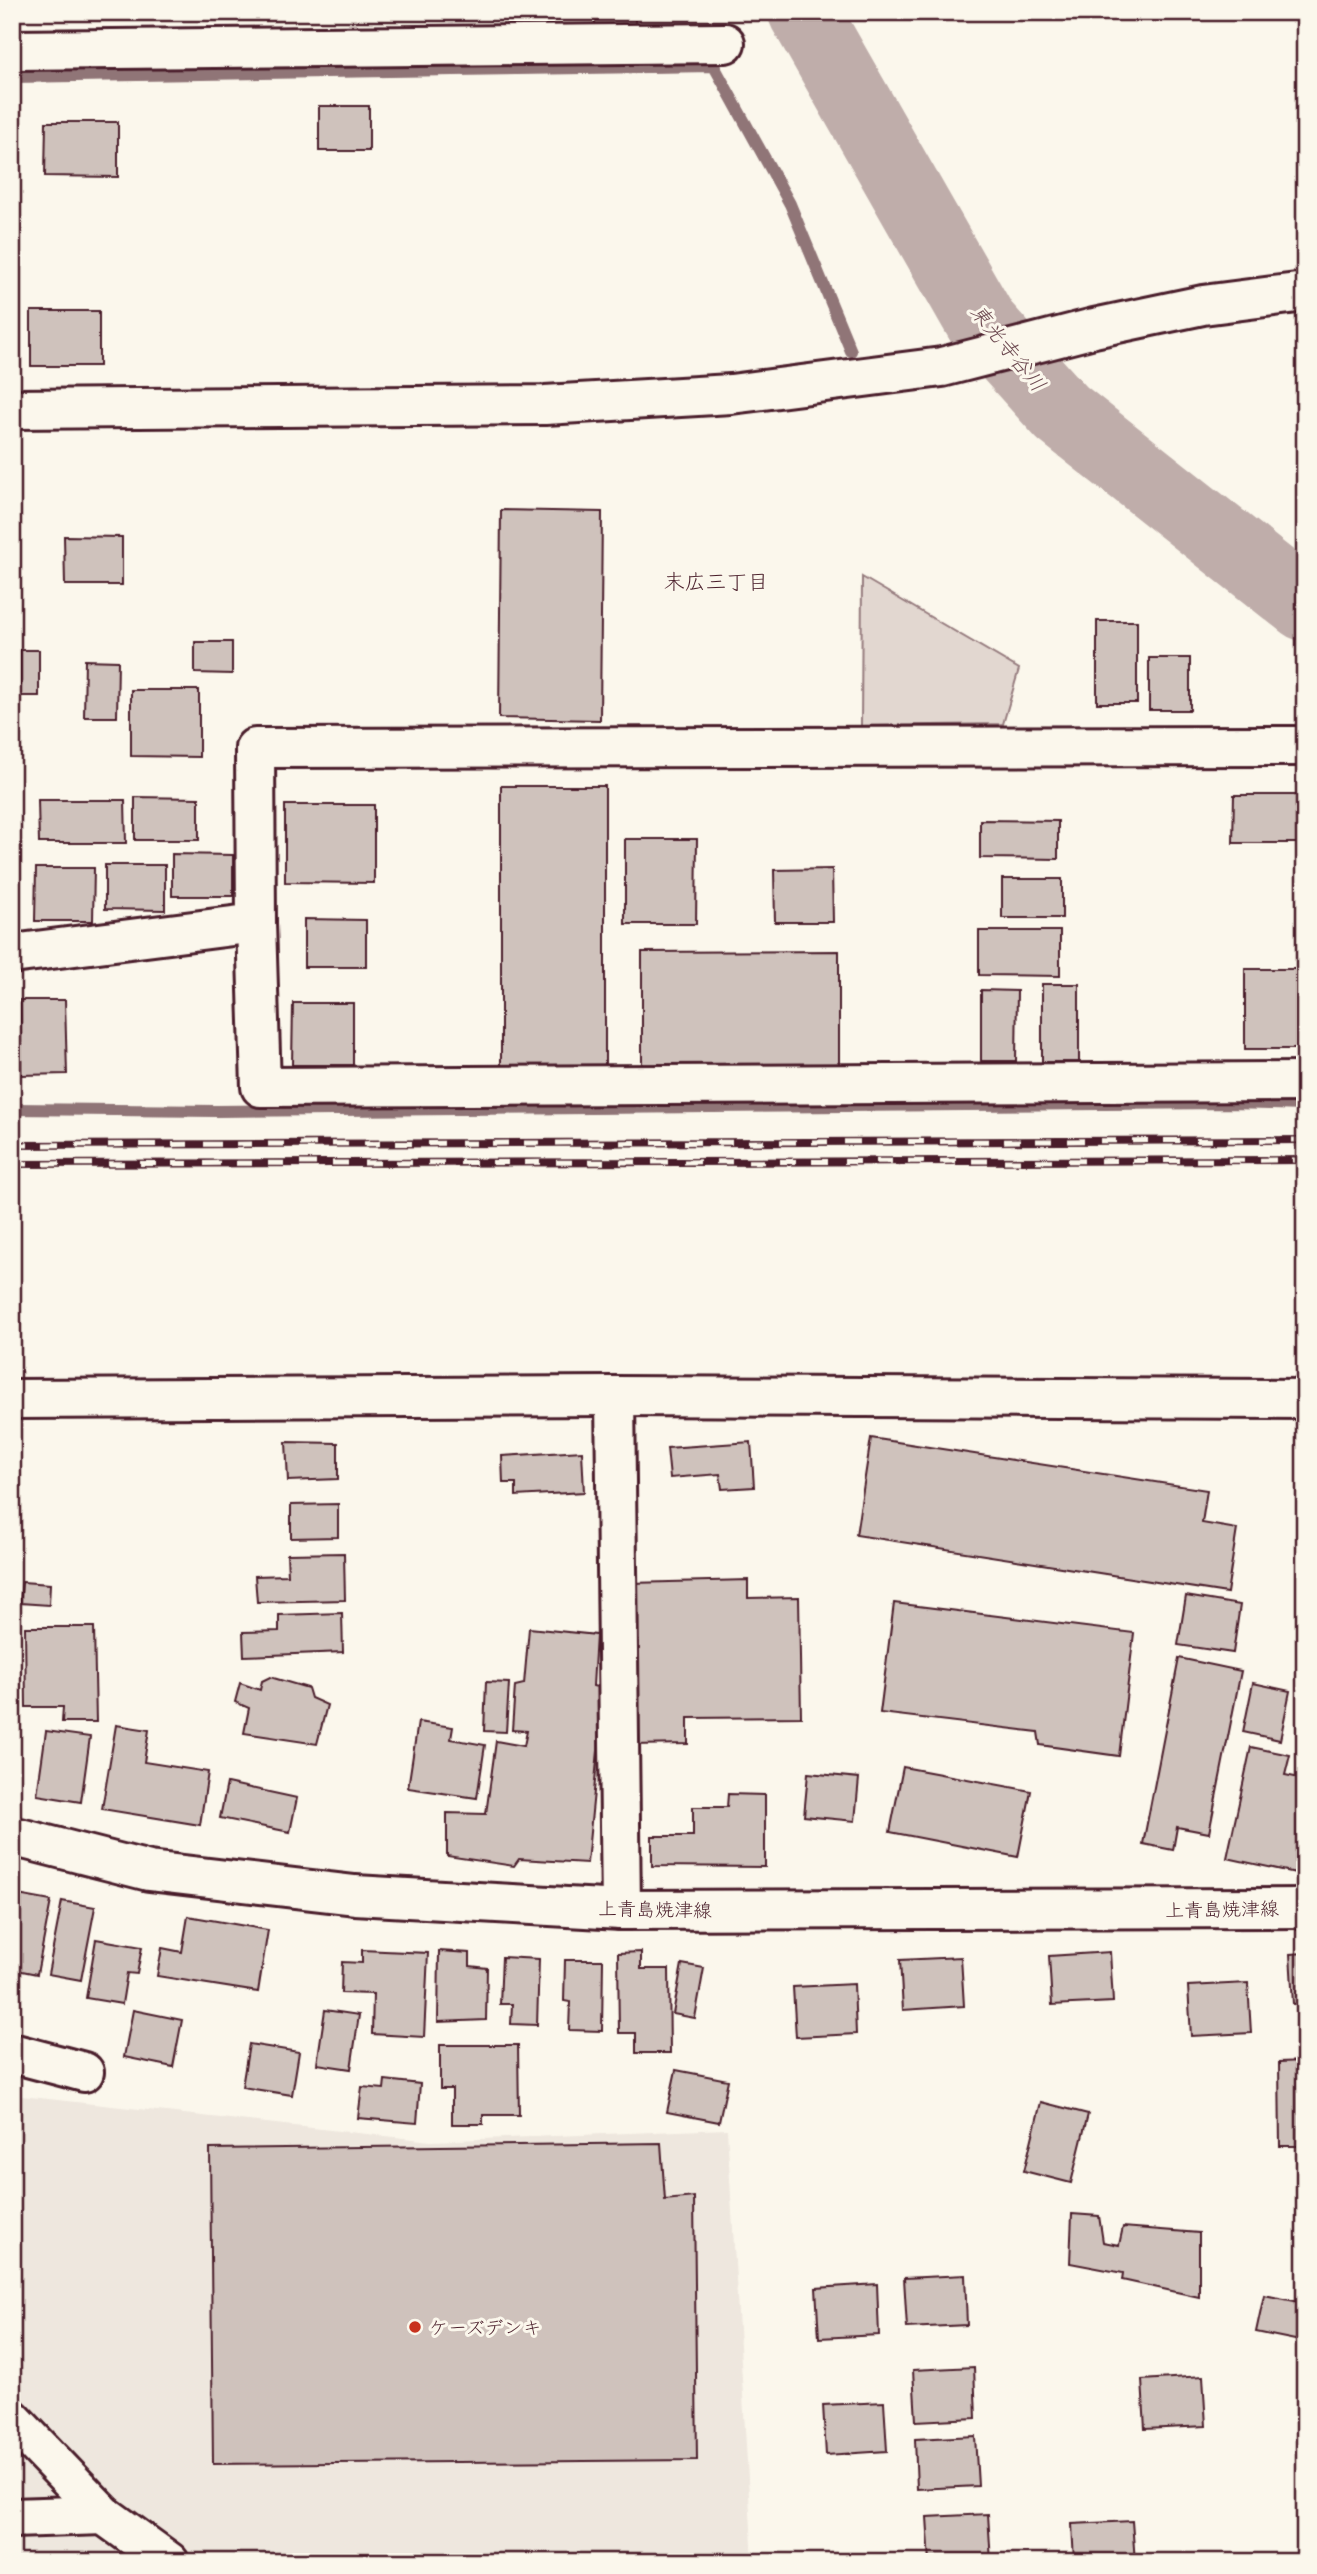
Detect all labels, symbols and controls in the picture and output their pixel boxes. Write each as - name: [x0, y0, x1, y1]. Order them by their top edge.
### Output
- water label: 東光寺谷川: [965, 300, 1050, 397]
- district label: 末広三丁目: [664, 570, 769, 595]
- street label: 上青島焼津線: [598, 1898, 712, 1923]
- street label: 上青島焼津線: [1165, 1898, 1279, 1923]
- place label: ケーズデンキ: [429, 2317, 541, 2340]
- marker: ケーズデンキ: [407, 2319, 423, 2335]

